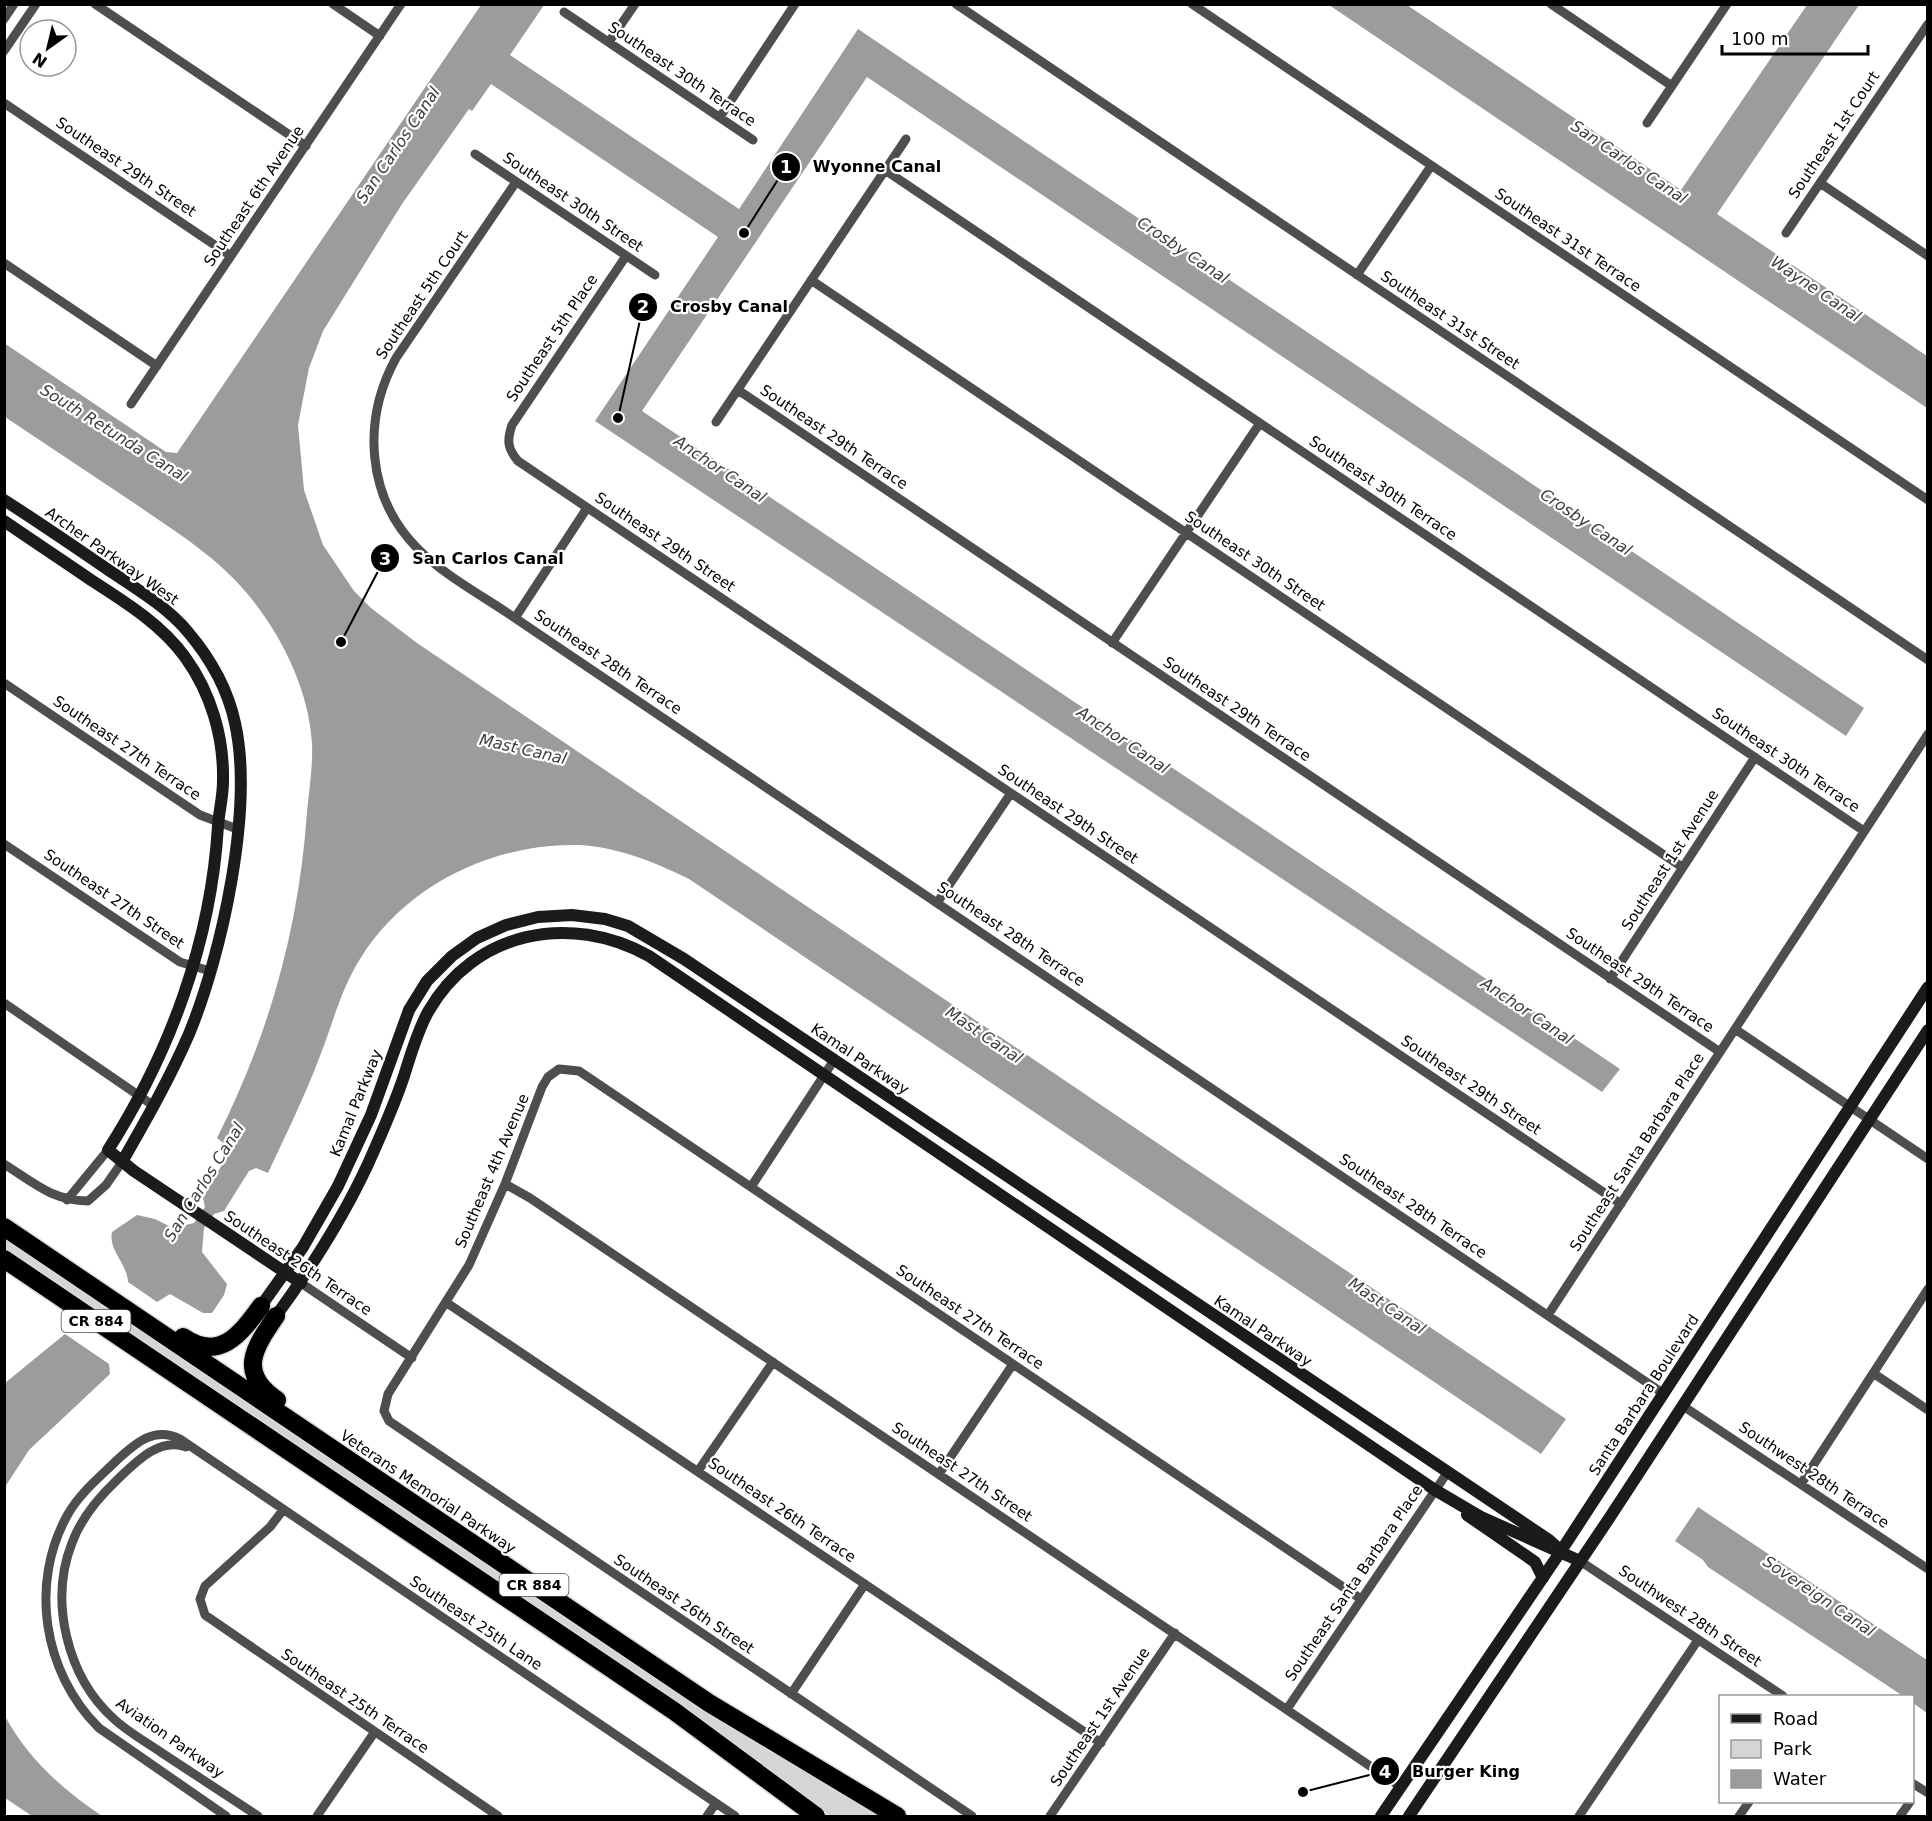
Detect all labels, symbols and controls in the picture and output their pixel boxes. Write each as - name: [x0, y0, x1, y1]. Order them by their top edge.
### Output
- north arrow: [18, 18, 78, 78]
- street label: Southeast 30th Terrace: [605, 18, 759, 130]
- scale bar: [1722, 18, 1868, 56]
- text: 100 m: [1731, 28, 1789, 49]
- text: N: [29, 48, 51, 72]
- street label: Southeast 1st Court: [1785, 68, 1883, 202]
- water label: San Carlos Canal: [352, 83, 444, 207]
- street label: Southeast 29th Street: [52, 113, 200, 221]
- water label: San Carlos Canal: [1567, 116, 1691, 208]
- street label: Southeast 6th Avenue: [200, 122, 308, 270]
- street label: Southeast 30th Street: [499, 148, 647, 256]
- callout: Wyonne Canal: [771, 150, 954, 184]
- text: 1: [780, 156, 792, 177]
- text: Wyonne Canal: [813, 157, 941, 176]
- street label: Southeast 31st Terrace: [1491, 184, 1645, 296]
- water label: Crosby Canal: [1134, 213, 1233, 288]
- street label: Southeast 5th Court: [372, 227, 472, 363]
- water label: Wayne Canal: [1767, 252, 1865, 326]
- street label: Southeast 31st Street: [1377, 267, 1523, 373]
- street label: Southeast 5th Place: [503, 271, 601, 405]
- callout: Crosby Canal: [628, 290, 799, 324]
- text: 2: [637, 296, 649, 317]
- text: Crosby Canal: [670, 297, 788, 316]
- water label: South Retunda Canal: [37, 380, 191, 486]
- street label: Southeast 29th Terrace: [757, 381, 911, 493]
- water label: Anchor Canal: [670, 431, 770, 507]
- street label: Southeast 30th Terrace: [1306, 432, 1460, 544]
- water label: Crosby Canal: [1537, 485, 1636, 560]
- street label: Southeast 29th Street: [591, 488, 739, 596]
- street label: Archer Parkway West: [42, 503, 182, 609]
- street label: Southeast 30th Street: [1181, 507, 1329, 615]
- callout: San Carlos Canal: [370, 541, 575, 575]
- text: 3: [379, 548, 391, 569]
- text: San Carlos Canal: [412, 549, 564, 568]
- street label: Southeast 28th Terrace: [531, 606, 685, 718]
- street label: Southeast 29th Terrace: [1160, 653, 1314, 765]
- street label: Southeast 27th Terrace: [50, 692, 204, 804]
- water label: Anchor Canal: [1073, 702, 1173, 778]
- street label: Southeast 30th Terrace: [1709, 704, 1863, 816]
- water label: Mast Canal: [478, 730, 569, 768]
- street label: Southeast 29th Street: [994, 760, 1142, 868]
- street label: Southeast 1st Avenue: [1618, 786, 1722, 934]
- street label: Southeast 27th Street: [40, 845, 188, 953]
- street label: Southeast 28th Terrace: [934, 878, 1088, 990]
- street label: Southeast 29th Terrace: [1563, 924, 1717, 1036]
- water label: Anchor Canal: [1477, 973, 1577, 1049]
- water label: Mast Canal: [942, 1002, 1027, 1068]
- street label: Kamal Parkway: [808, 1020, 912, 1098]
- street label: Southeast 29th Street: [1397, 1031, 1545, 1139]
- street label: Kamal Parkway: [326, 1047, 386, 1159]
- street label: Southeast Santa Barbara Place: [1566, 1049, 1708, 1255]
- street label: Southeast 4th Avenue: [451, 1091, 533, 1251]
- water label: San Carlos Canal: [160, 1119, 248, 1245]
- street label: Southeast 28th Terrace: [1336, 1150, 1490, 1262]
- street label: Southeast 26th Terrace: [221, 1207, 375, 1319]
- street label: Southeast 27th Terrace: [893, 1261, 1047, 1373]
- water label: Mast Canal: [1345, 1273, 1430, 1339]
- street label: Kamal Parkway: [1211, 1292, 1315, 1370]
- road number: CR 884: [62, 1310, 130, 1332]
- street label: Santa Barbara Boulevard: [1585, 1311, 1703, 1479]
- street label: Southeast 27th Street: [888, 1418, 1036, 1526]
- street label: Southwest 28th Terrace: [1735, 1418, 1893, 1532]
- street label: Veterans Memorial Parkway: [337, 1426, 519, 1558]
- street label: Southeast 26th Terrace: [705, 1454, 859, 1566]
- street label: Southeast Santa Barbara Place: [1281, 1481, 1427, 1685]
- street label: Southeast 26th Street: [610, 1550, 758, 1658]
- water label: Sovereign Canal: [1759, 1552, 1879, 1641]
- street label: Southwest 28th Street: [1615, 1561, 1765, 1671]
- street label: Southeast 25th Lane: [406, 1572, 546, 1674]
- road number: CR 884: [500, 1574, 568, 1596]
- street label: Southeast 1st Avenue: [1047, 1644, 1153, 1790]
- street label: Southeast 25th Terrace: [278, 1645, 432, 1757]
- street label: Aviation Parkway: [112, 1694, 228, 1782]
- legend: [1719, 1695, 1914, 1803]
- text: Road: [1773, 1708, 1818, 1729]
- text: Park: [1773, 1738, 1812, 1759]
- callout: Burger King: [1370, 1754, 1532, 1788]
- text: 4: [1379, 1761, 1391, 1782]
- text: Burger King: [1412, 1762, 1520, 1781]
- text: Water: [1773, 1768, 1827, 1789]

